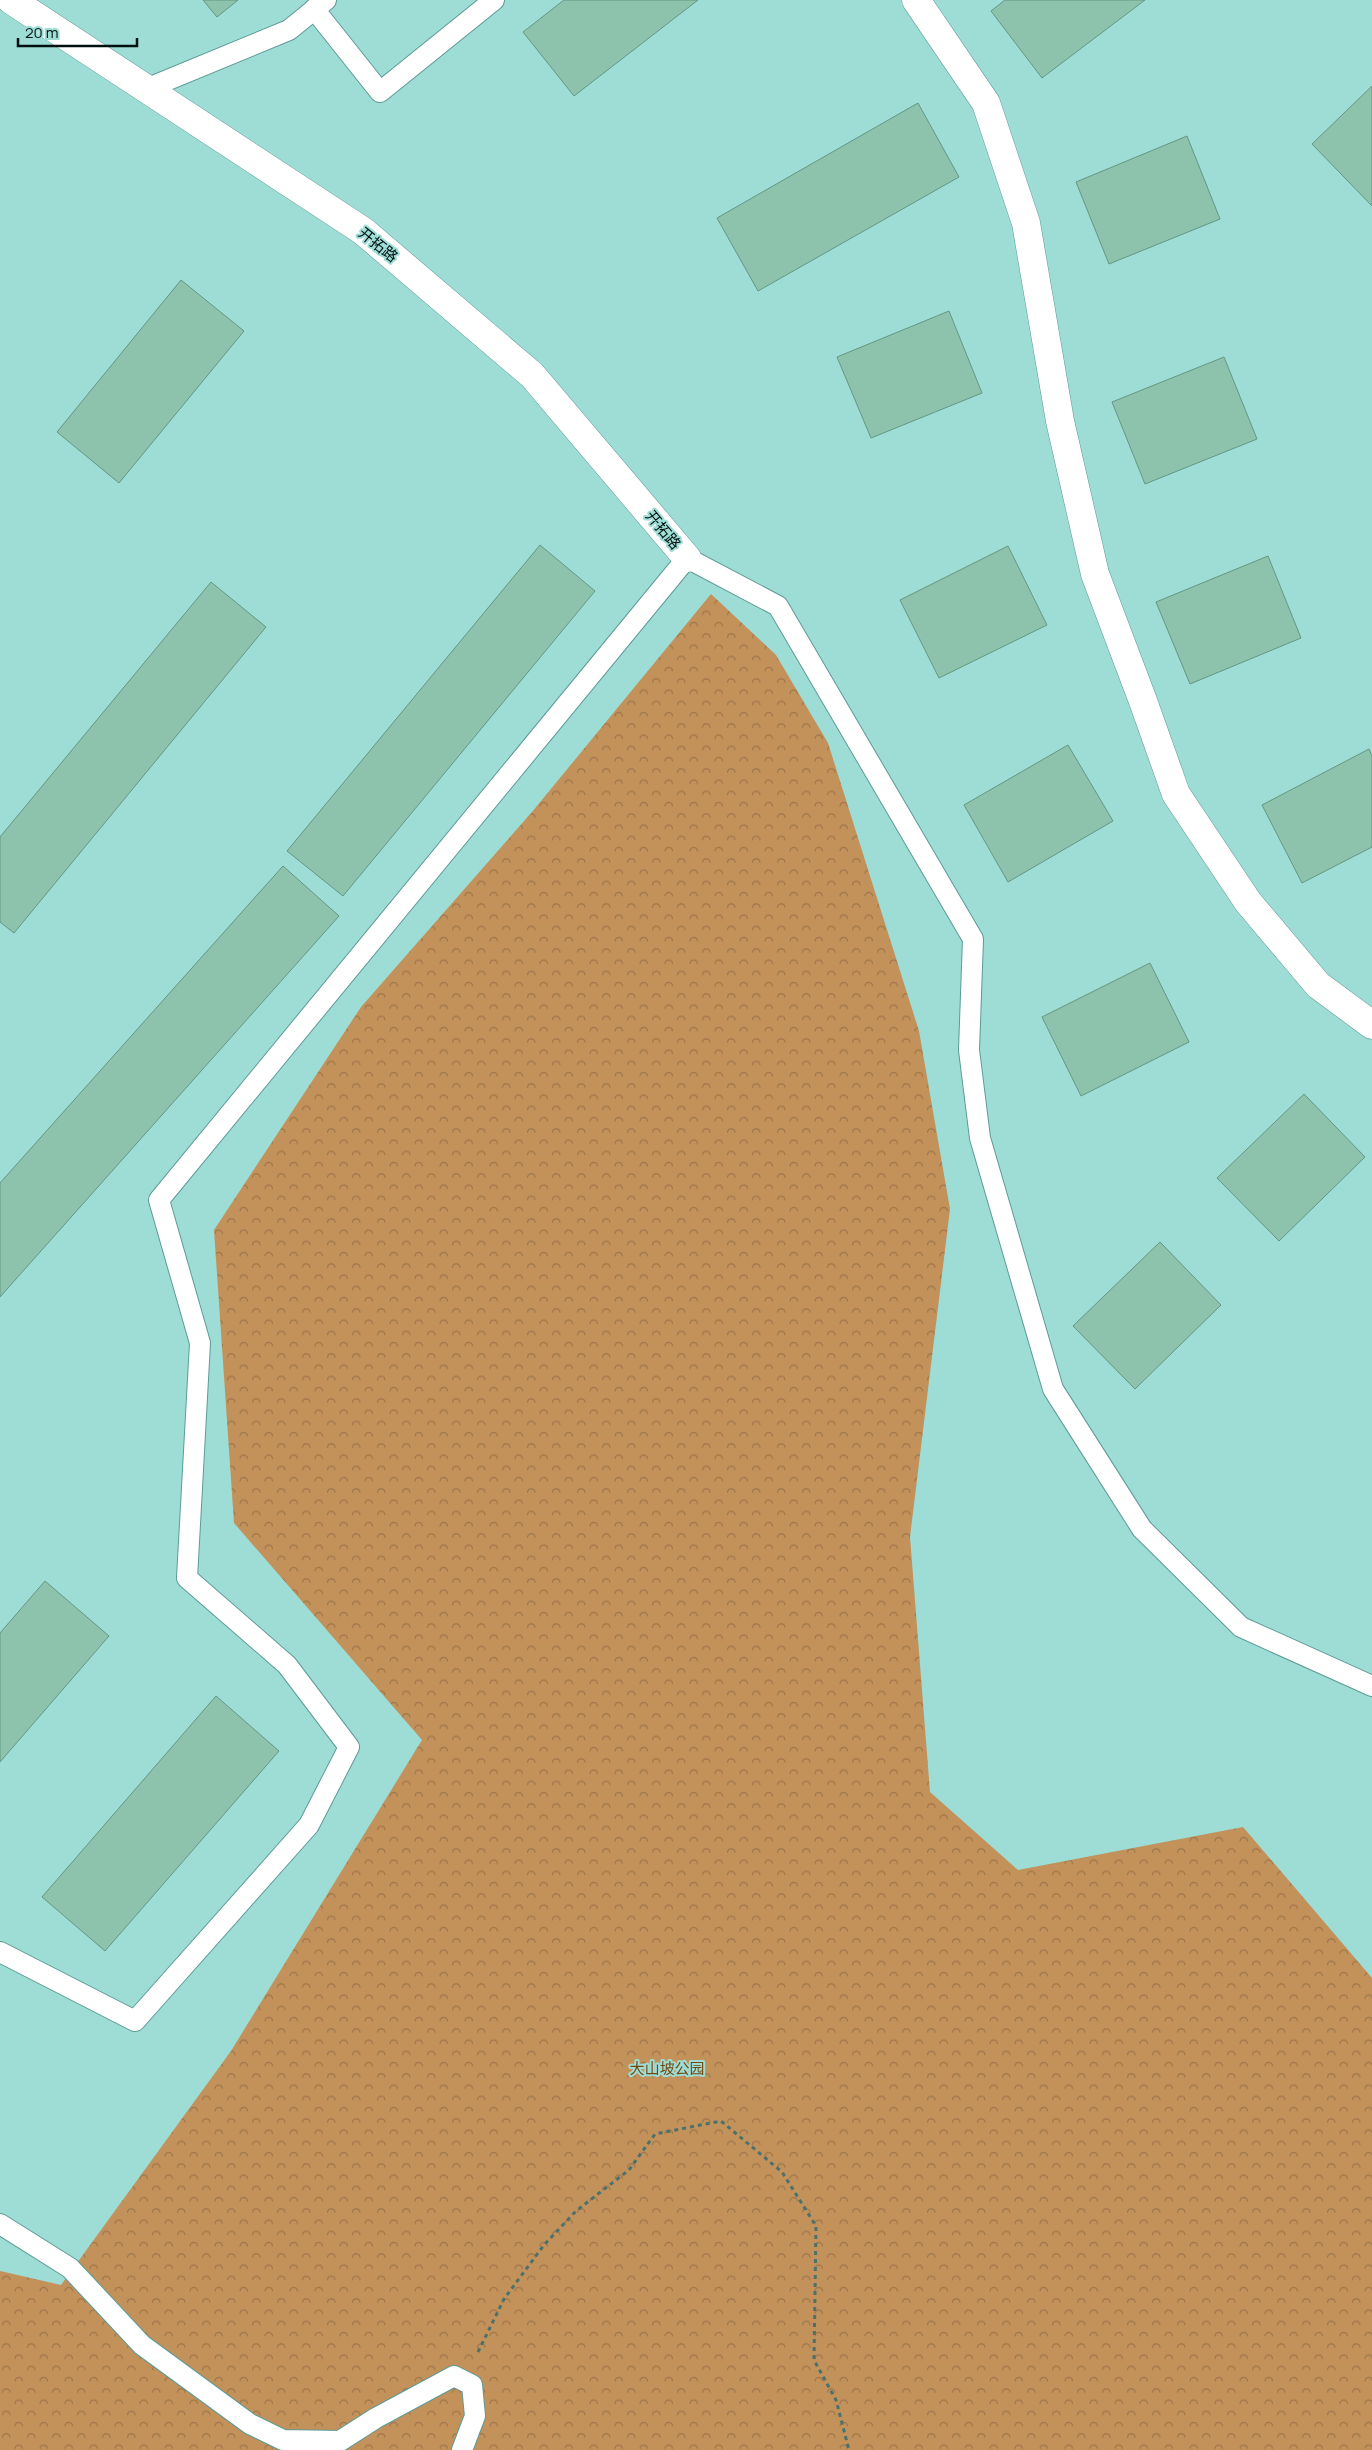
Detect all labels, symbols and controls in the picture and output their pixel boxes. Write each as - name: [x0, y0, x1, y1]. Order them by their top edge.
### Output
- scale bar: [18, 15, 136, 47]
- text: 20 m: [25, 22, 58, 43]
- street label: 开拓路: [354, 222, 402, 267]
- street label: 开拓路: [641, 506, 686, 554]
- park label: 大山坡公园: [629, 2058, 705, 2079]

